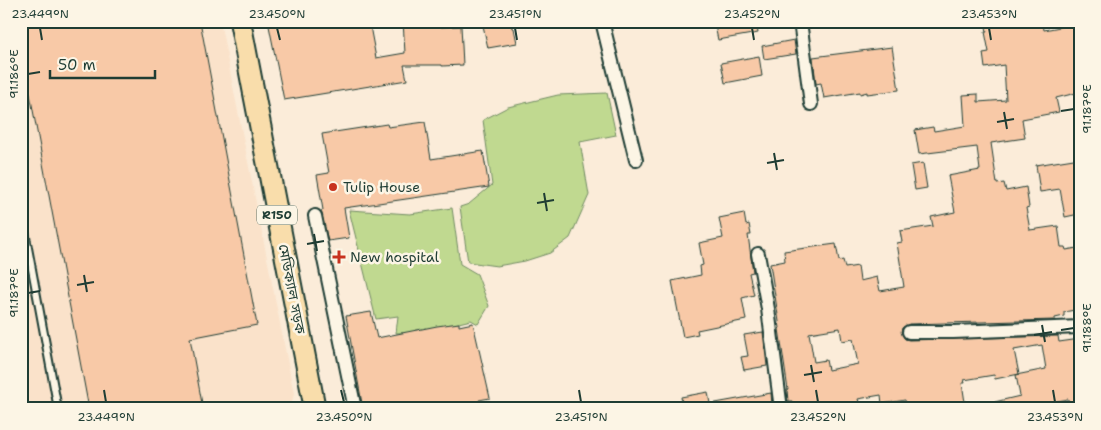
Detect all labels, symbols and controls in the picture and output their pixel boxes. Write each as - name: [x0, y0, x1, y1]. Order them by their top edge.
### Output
- text: 23.449°N: [11, 6, 69, 22]
- text: 23.450°N: [249, 6, 305, 22]
- text: 23.451°N: [488, 6, 542, 22]
- text: 23.452°N: [724, 6, 780, 22]
- text: 23.453°N: [961, 6, 1017, 22]
- scale bar: [50, 48, 155, 80]
- text: 91.186°E: [6, 49, 22, 99]
- text: 50 m: [58, 55, 96, 75]
- text: 91.187°E: [1079, 84, 1095, 134]
- place label: Tulip House: [343, 178, 420, 196]
- marker: Tulip House: [327, 181, 339, 193]
- road number: R150: [257, 206, 297, 224]
- street label: মেডিক্যাল সড়ক: [274, 243, 310, 336]
- place label: New hospital: [350, 248, 440, 266]
- marker: New hospital: [332, 250, 346, 264]
- text: 91.187°E: [6, 268, 22, 318]
- text: 91.188°E: [1079, 303, 1095, 353]
- text: 23.449°N: [77, 409, 135, 425]
- text: 23.450°N: [316, 409, 372, 425]
- text: 23.451°N: [554, 409, 608, 425]
- text: 23.452°N: [790, 409, 846, 425]
- text: 23.453°N: [1027, 409, 1083, 425]

